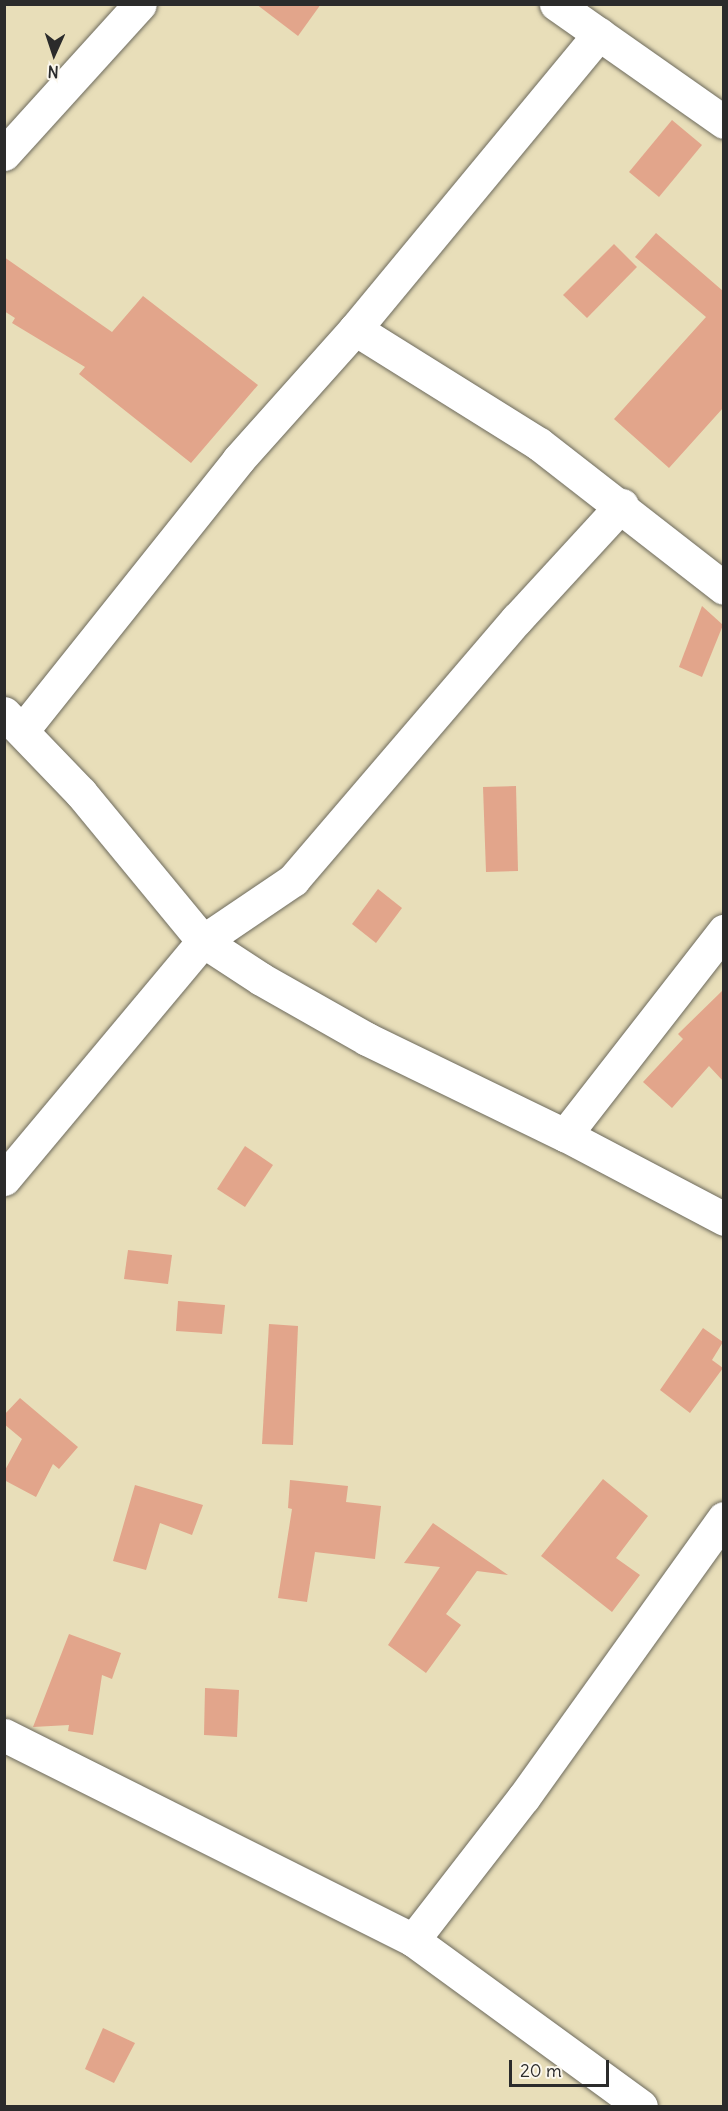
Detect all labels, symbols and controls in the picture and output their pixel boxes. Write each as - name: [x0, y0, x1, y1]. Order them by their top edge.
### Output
- north arrow: [24, 24, 84, 84]
- text: N: [47, 62, 59, 82]
- scale bar: [512, 2048, 612, 2086]
- text: 20 m: [520, 2059, 562, 2082]

